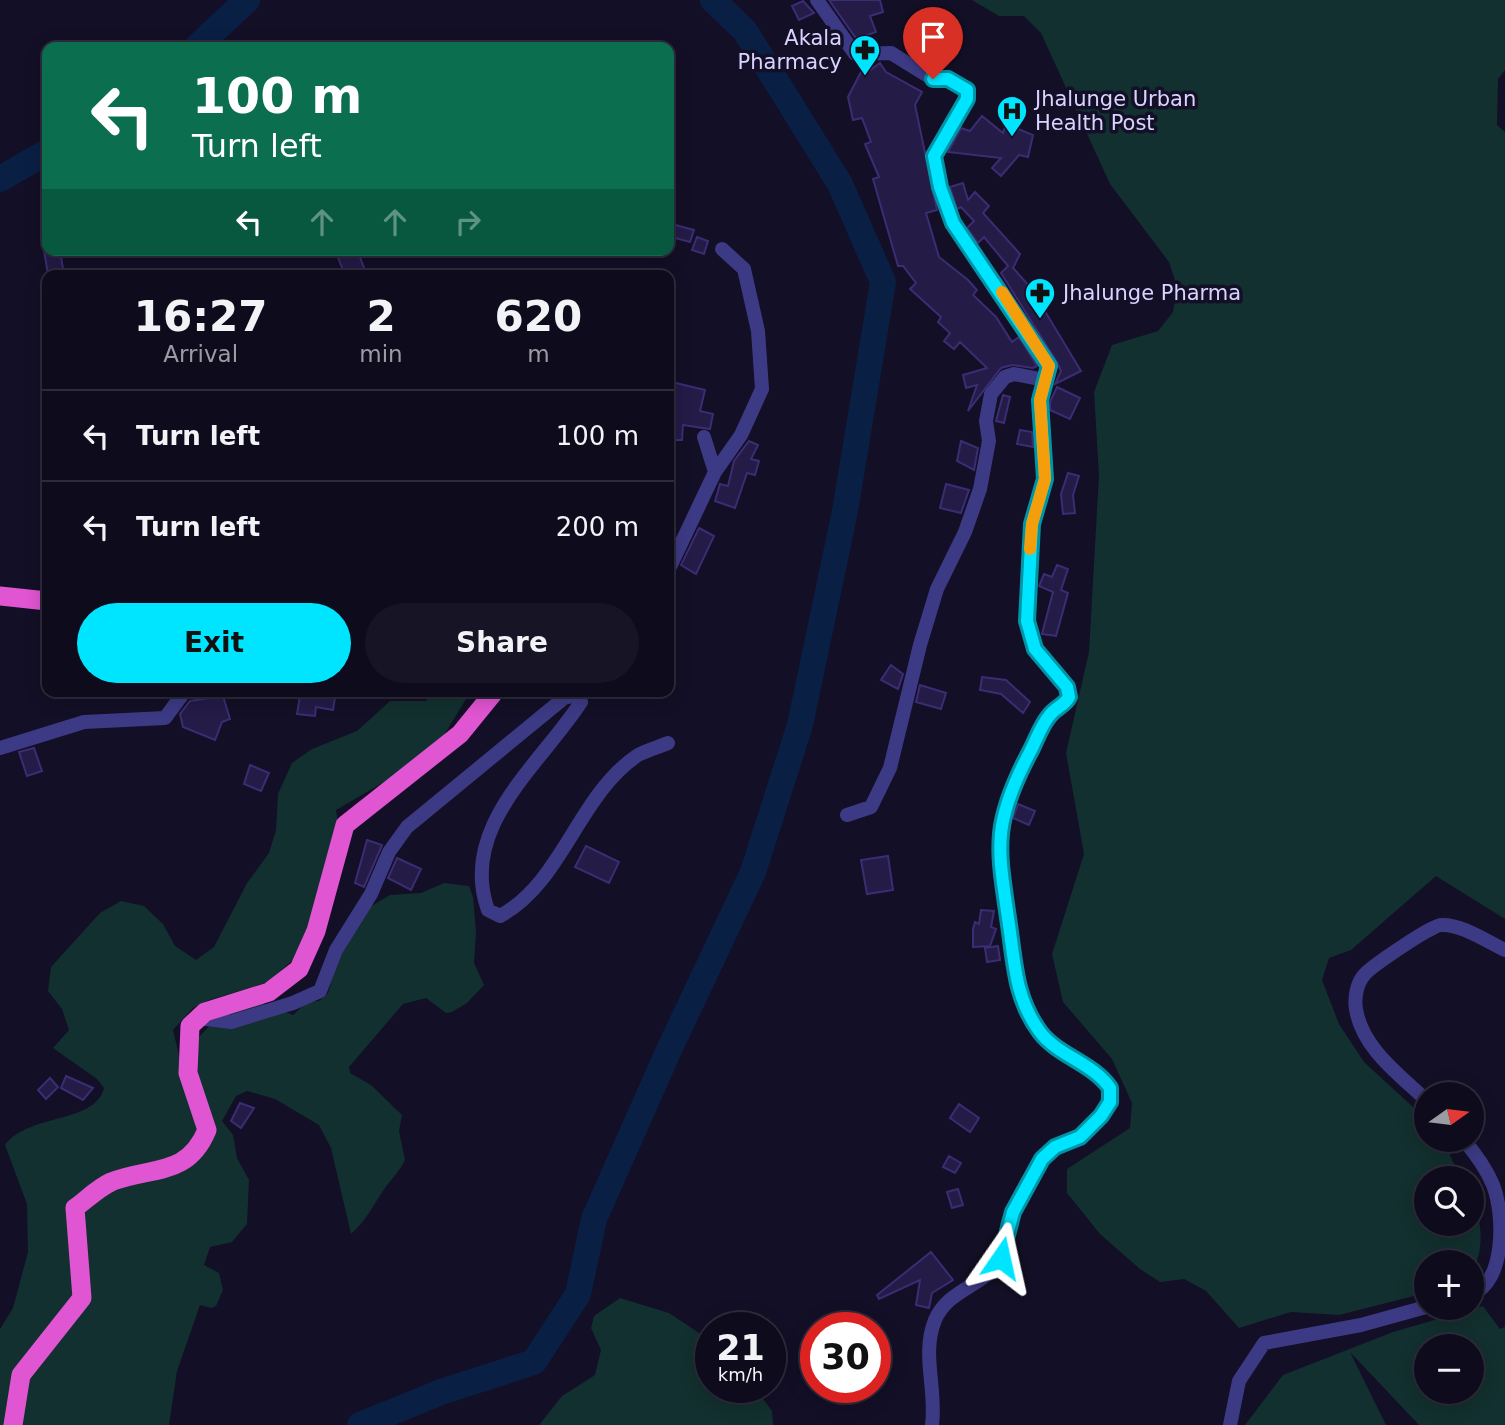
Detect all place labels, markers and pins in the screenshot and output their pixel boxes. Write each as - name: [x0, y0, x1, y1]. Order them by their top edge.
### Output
- pin: [903, 7, 963, 79]
- place label: Akala Pharmacy: [738, 26, 842, 74]
- pharmacy icon: Akala Pharmacy: [848, 33, 882, 77]
- place label: Jhalunge Urban Health Post: [1033, 87, 1196, 135]
- hospital icon: Jhalunge Urban Health Post: [995, 94, 1029, 138]
- pharmacy icon: Jhalunge Pharma: [1023, 276, 1057, 320]
- place label: Jhalunge Pharma: [1061, 281, 1241, 305]

